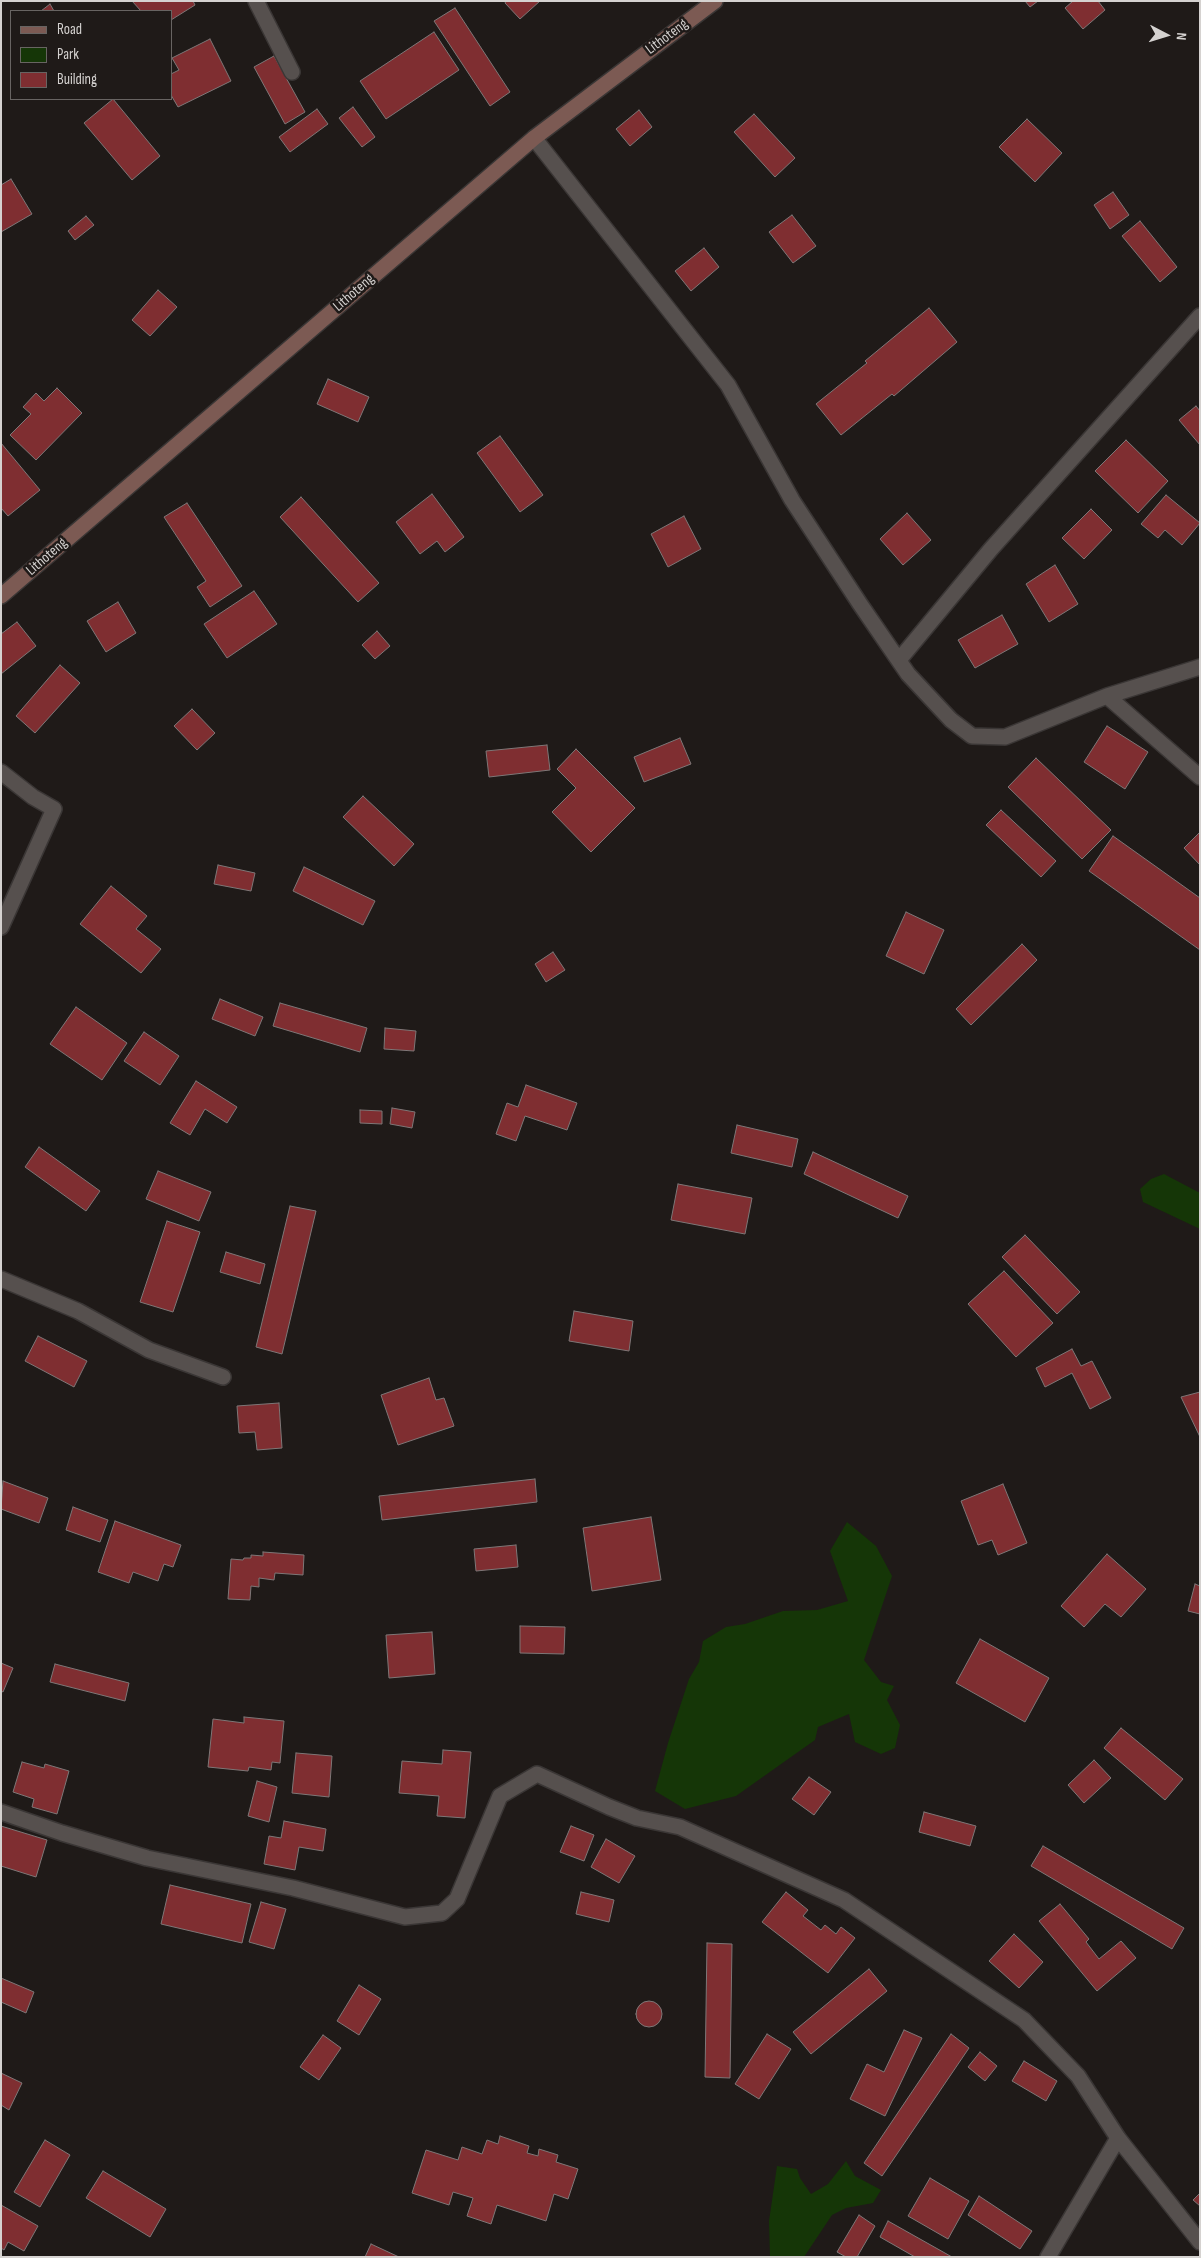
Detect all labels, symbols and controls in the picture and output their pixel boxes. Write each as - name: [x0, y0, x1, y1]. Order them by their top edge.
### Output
- legend: [10, 10, 172, 100]
- north arrow: [1141, 10, 1191, 60]
- street label: Lithoteng: [642, 15, 692, 59]
- text: Road: [57, 20, 82, 39]
- text: N: [1173, 32, 1190, 41]
- text: Park: [57, 45, 79, 64]
- text: Building: [57, 70, 97, 89]
- street label: Lithoteng: [330, 270, 378, 316]
- street label: Lithoteng: [23, 534, 71, 580]

